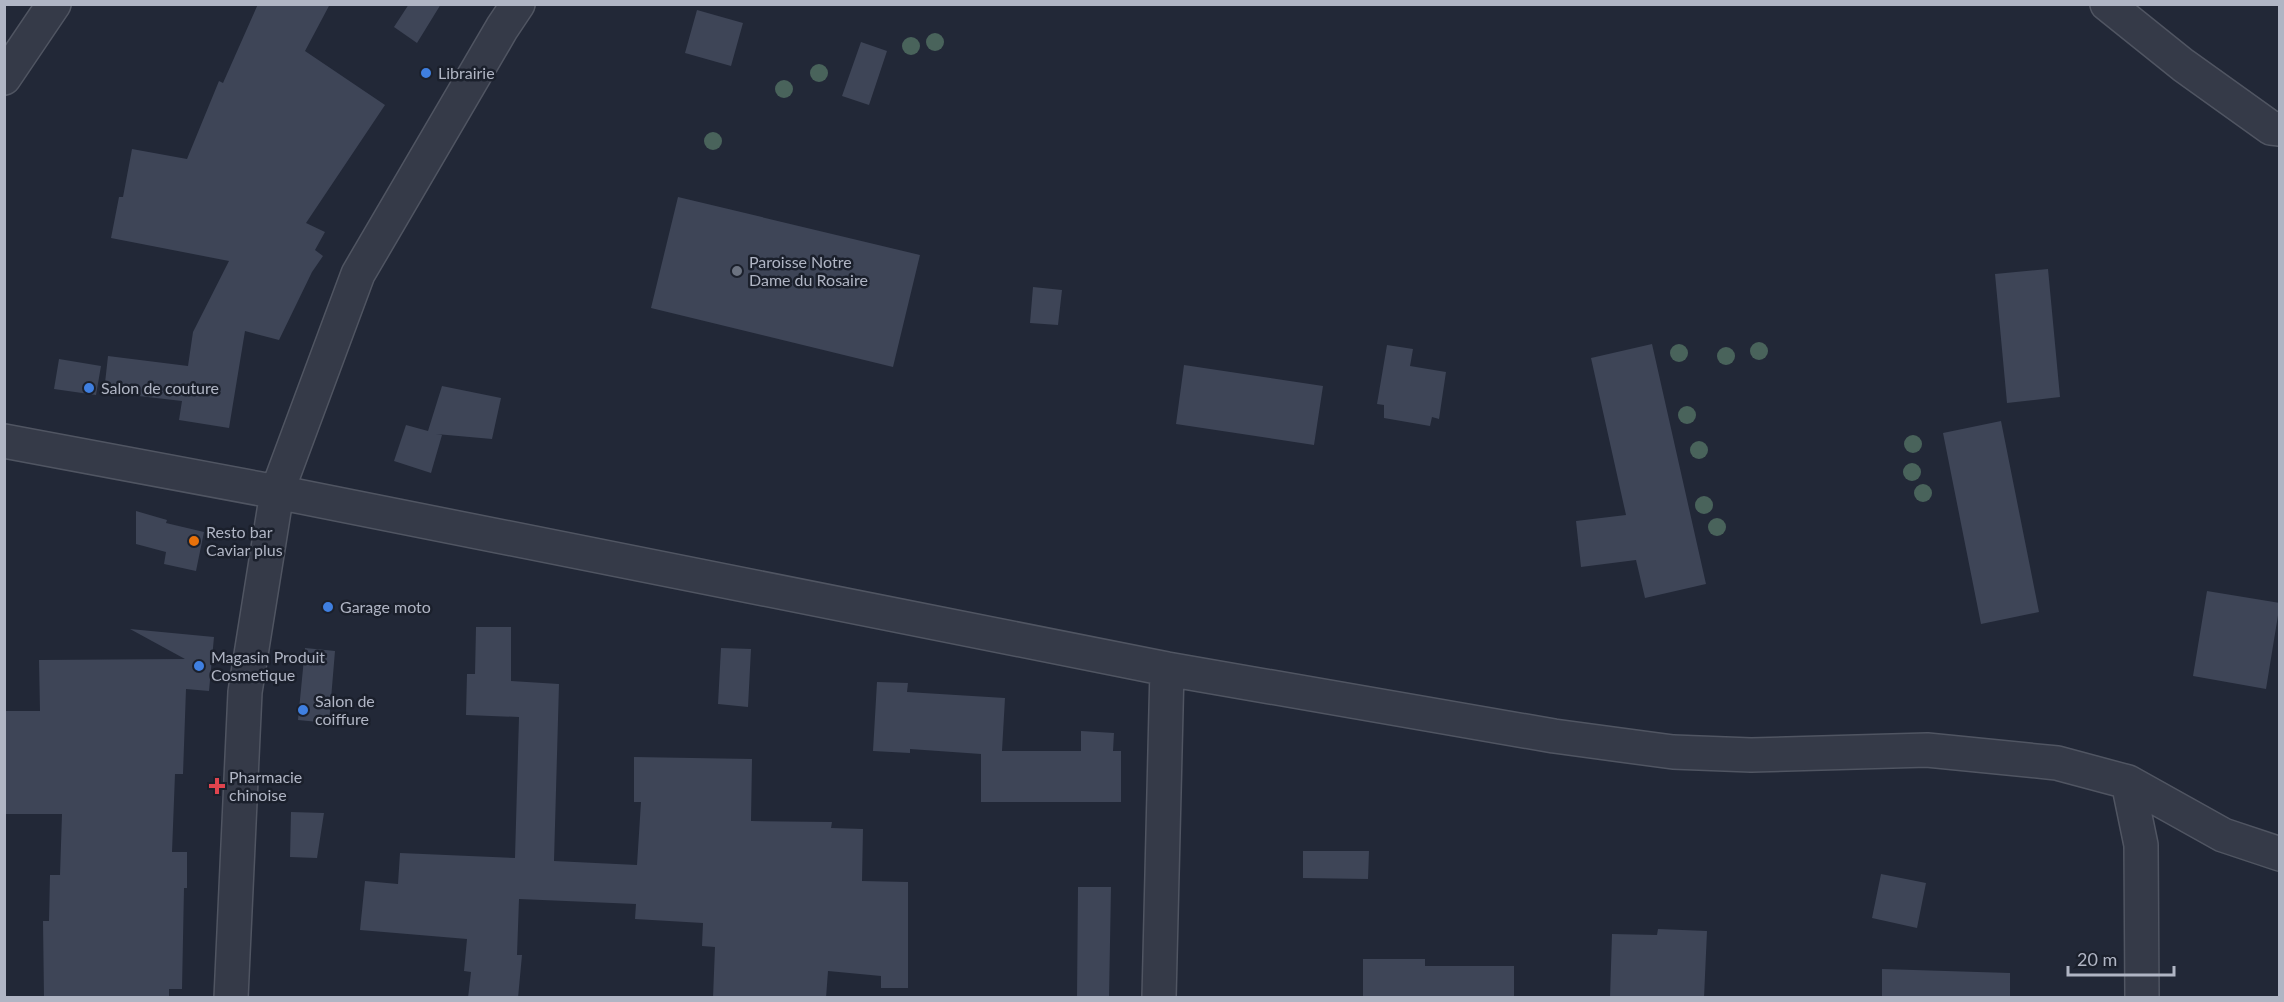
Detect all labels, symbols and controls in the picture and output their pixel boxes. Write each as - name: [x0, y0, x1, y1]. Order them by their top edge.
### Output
- place label: Librairie: [438, 63, 495, 82]
- marker: Librairie: [419, 66, 433, 80]
- place label: Paroisse Notre Dame du Rosaire: [749, 252, 868, 289]
- marker: Paroisse Notre Dame du Rosaire: [730, 264, 744, 278]
- place label: Salon de couture: [101, 378, 219, 397]
- marker: Salon de couture: [82, 381, 96, 395]
- place label: Resto bar Caviar plus: [206, 522, 283, 559]
- marker: Resto bar Caviar plus: [187, 534, 201, 548]
- place label: Garage moto: [340, 597, 431, 616]
- marker: Garage moto: [321, 600, 335, 614]
- place label: Magasin Produit Cosmetique: [211, 647, 325, 684]
- marker: Magasin Produit Cosmetique: [192, 659, 206, 673]
- place label: Salon de coiffure: [315, 691, 375, 728]
- marker: Salon de coiffure: [296, 703, 310, 717]
- place label: Pharmacie chinoise: [229, 767, 302, 804]
- marker: Pharmacie chinoise: [210, 779, 224, 793]
- scale bar: [2068, 939, 2174, 977]
- text: 20 m: [2077, 948, 2117, 970]

